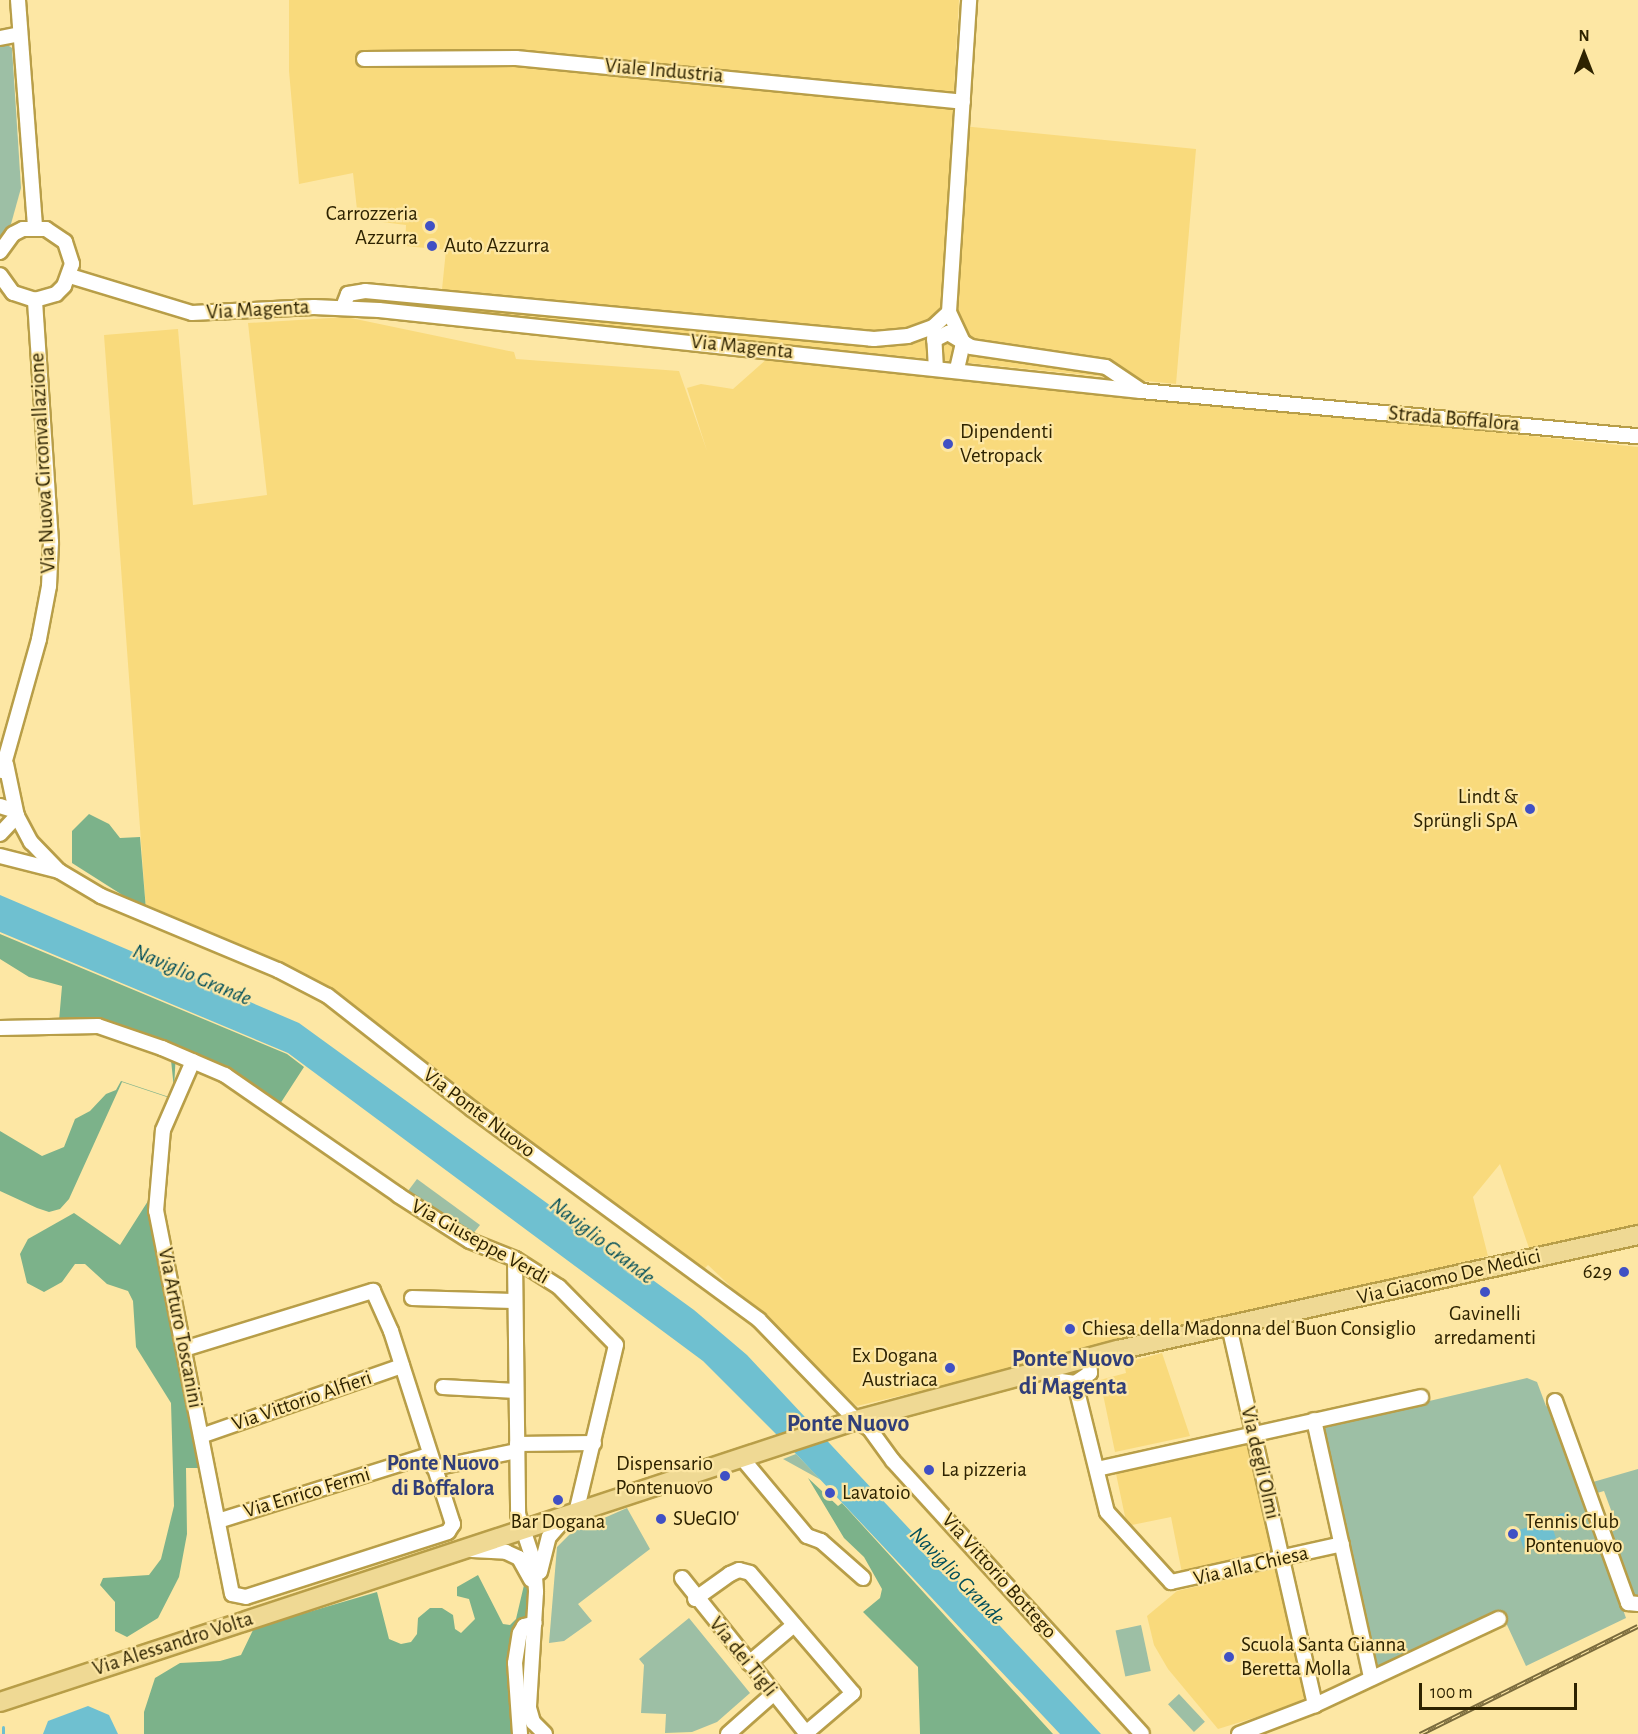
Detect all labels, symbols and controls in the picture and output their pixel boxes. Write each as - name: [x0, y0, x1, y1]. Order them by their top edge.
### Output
- north arrow: [1554, 24, 1614, 84]
- text: N: [1578, 28, 1590, 44]
- street label: Viale Industria: [604, 53, 724, 89]
- place label: Carrozzeria Azzurra: [326, 201, 418, 251]
- marker: Carrozzeria Azzurra: [423, 219, 437, 233]
- place label: Auto Azzurra: [444, 233, 550, 259]
- marker: Auto Azzurra: [425, 239, 439, 253]
- street label: Via Magenta: [206, 295, 310, 325]
- street label: Via Magenta: [689, 329, 795, 365]
- street label: Via Nuova Circonvallazione: [25, 352, 61, 574]
- street label: Strada Boffalora: [1387, 401, 1521, 437]
- place label: Dipendenti Vetropack: [960, 419, 1053, 469]
- marker: Dipendenti Vetropack: [941, 437, 955, 451]
- place label: Lindt & Sprüngli SpA: [1413, 784, 1518, 834]
- marker: Lindt & Sprüngli SpA: [1523, 802, 1537, 816]
- water label: Naviglio Grande: [129, 938, 255, 1012]
- street label: Via Ponte Nuovo: [418, 1063, 540, 1163]
- water label: Naviglio Grande: [544, 1192, 660, 1290]
- street label: Via Giuseppe Verdi: [407, 1194, 553, 1290]
- street label: Via Giacomo De Medici: [1355, 1244, 1543, 1310]
- street label: Via Arturo Toscanini: [152, 1246, 208, 1410]
- place label: 629: [1583, 1259, 1612, 1285]
- marker: 629: [1617, 1265, 1631, 1279]
- marker: Gavinelli arredamenti: [1478, 1285, 1492, 1299]
- place label: Gavinelli arredamenti: [1434, 1301, 1536, 1351]
- place label: Chiesa della Madonna del Buon Consiglio: [1082, 1316, 1416, 1342]
- marker: Chiesa della Madonna del Buon Consiglio: [1063, 1322, 1077, 1336]
- place label: Ex Dogana Austriaca: [851, 1343, 938, 1393]
- district label: Ponte Nuovo di Magenta: [1012, 1346, 1134, 1402]
- marker: Ex Dogana Austriaca: [943, 1361, 957, 1375]
- street label: Via Vittorio Alfieri: [229, 1365, 375, 1437]
- street label: Via degli Olmi: [1235, 1404, 1285, 1522]
- district label: Ponte Nuovo: [787, 1411, 909, 1439]
- district label: Ponte Nuovo di Boffalora: [387, 1450, 499, 1502]
- place label: Dispensario Pontenuovo: [615, 1451, 713, 1501]
- place label: La pizzeria: [941, 1457, 1027, 1483]
- street label: Via Enrico Fermi: [241, 1462, 373, 1524]
- marker: La pizzeria: [922, 1463, 936, 1477]
- marker: Dispensario Pontenuovo: [718, 1469, 732, 1483]
- place label: Lavatoio: [842, 1480, 911, 1506]
- marker: Lavatoio: [823, 1486, 837, 1500]
- marker: Bar Dogana: [551, 1493, 565, 1507]
- place label: SUeGIO': [673, 1506, 739, 1532]
- street label: Via Vittorio Bottego: [936, 1508, 1062, 1644]
- place label: Bar Dogana: [511, 1509, 605, 1535]
- place label: Tennis Club Pontenuovo: [1525, 1509, 1623, 1559]
- marker: SUeGIO': [654, 1512, 668, 1526]
- water label: Naviglio Grande: [904, 1521, 1010, 1631]
- marker: Tennis Club Pontenuovo: [1506, 1527, 1520, 1541]
- street label: Via alla Chiesa: [1191, 1541, 1311, 1591]
- street label: Via Alessandro Volta: [90, 1606, 256, 1682]
- street label: Via dei Tigli: [703, 1612, 783, 1702]
- place label: Scuola Santa Gianna Beretta Molla: [1241, 1632, 1406, 1682]
- marker: Scuola Santa Gianna Beretta Molla: [1222, 1650, 1236, 1664]
- scale bar: [1422, 1671, 1580, 1709]
- text: 100 m: [1430, 1684, 1473, 1702]

